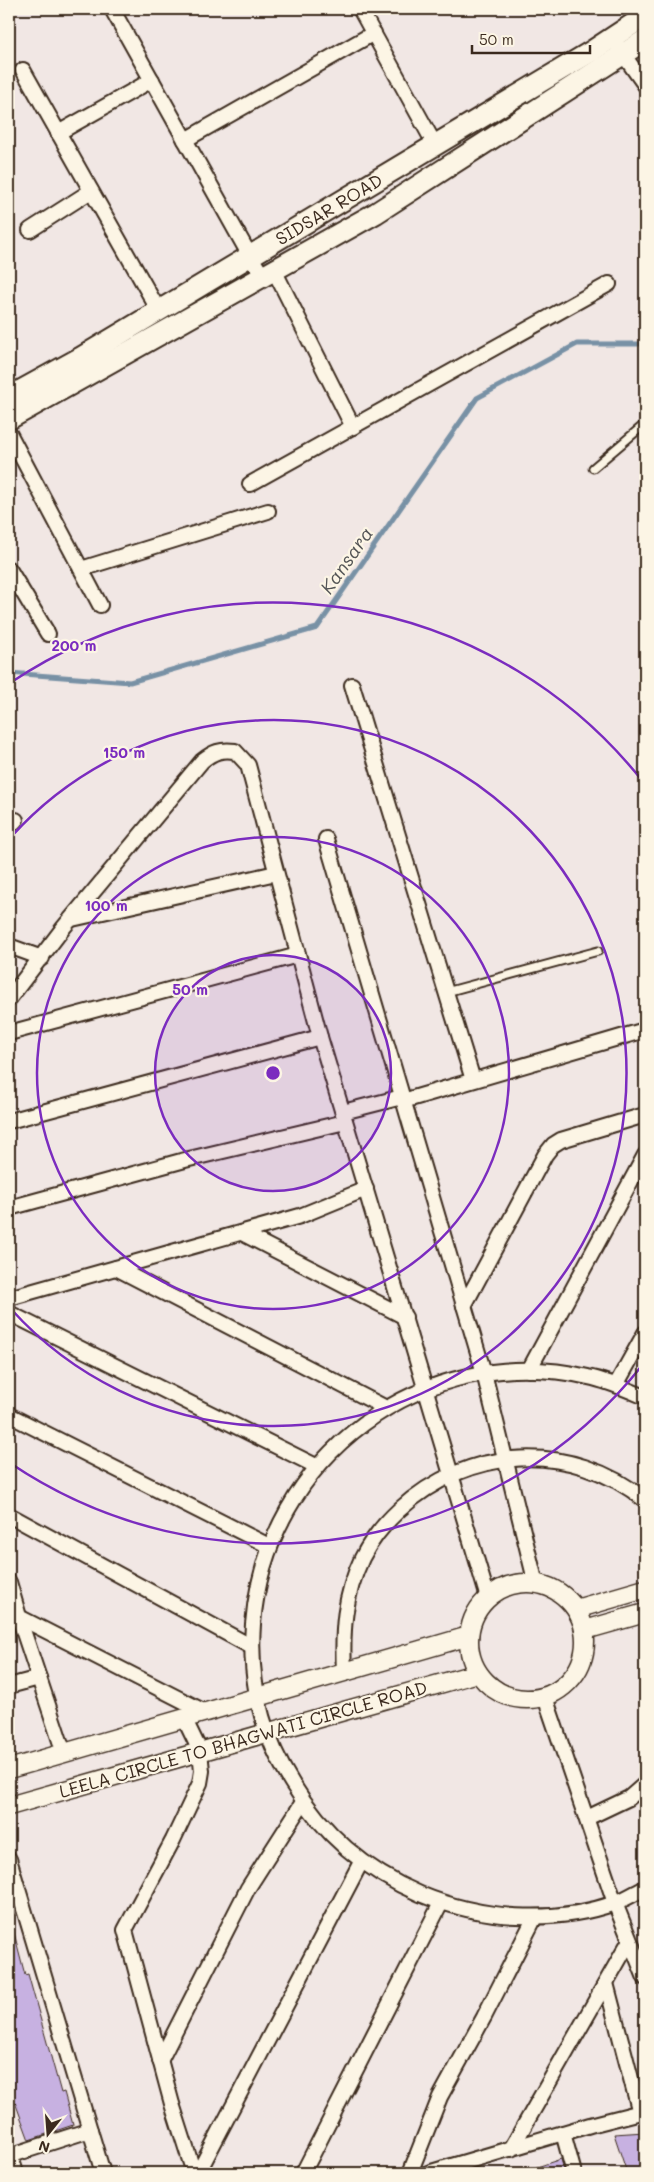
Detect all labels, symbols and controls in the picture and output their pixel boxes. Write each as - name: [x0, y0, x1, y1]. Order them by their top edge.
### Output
- scale bar: [472, 22, 589, 54]
- text: 50 m: [479, 29, 514, 49]
- street label: SIDSAR ROAD: [271, 167, 387, 250]
- water label: Kansara: [314, 522, 378, 598]
- text: 200 m: [52, 635, 97, 655]
- text: 150 m: [103, 742, 145, 762]
- text: 100 m: [84, 895, 128, 915]
- text: 50 m: [172, 979, 208, 999]
- centre of rings: [264, 1064, 282, 1082]
- street label: LEELA CIRCLE TO BHAGWATI CIRCLE ROAD: [56, 1675, 430, 1803]
- north arrow: [22, 2110, 72, 2160]
- text: N: [36, 2136, 52, 2158]

